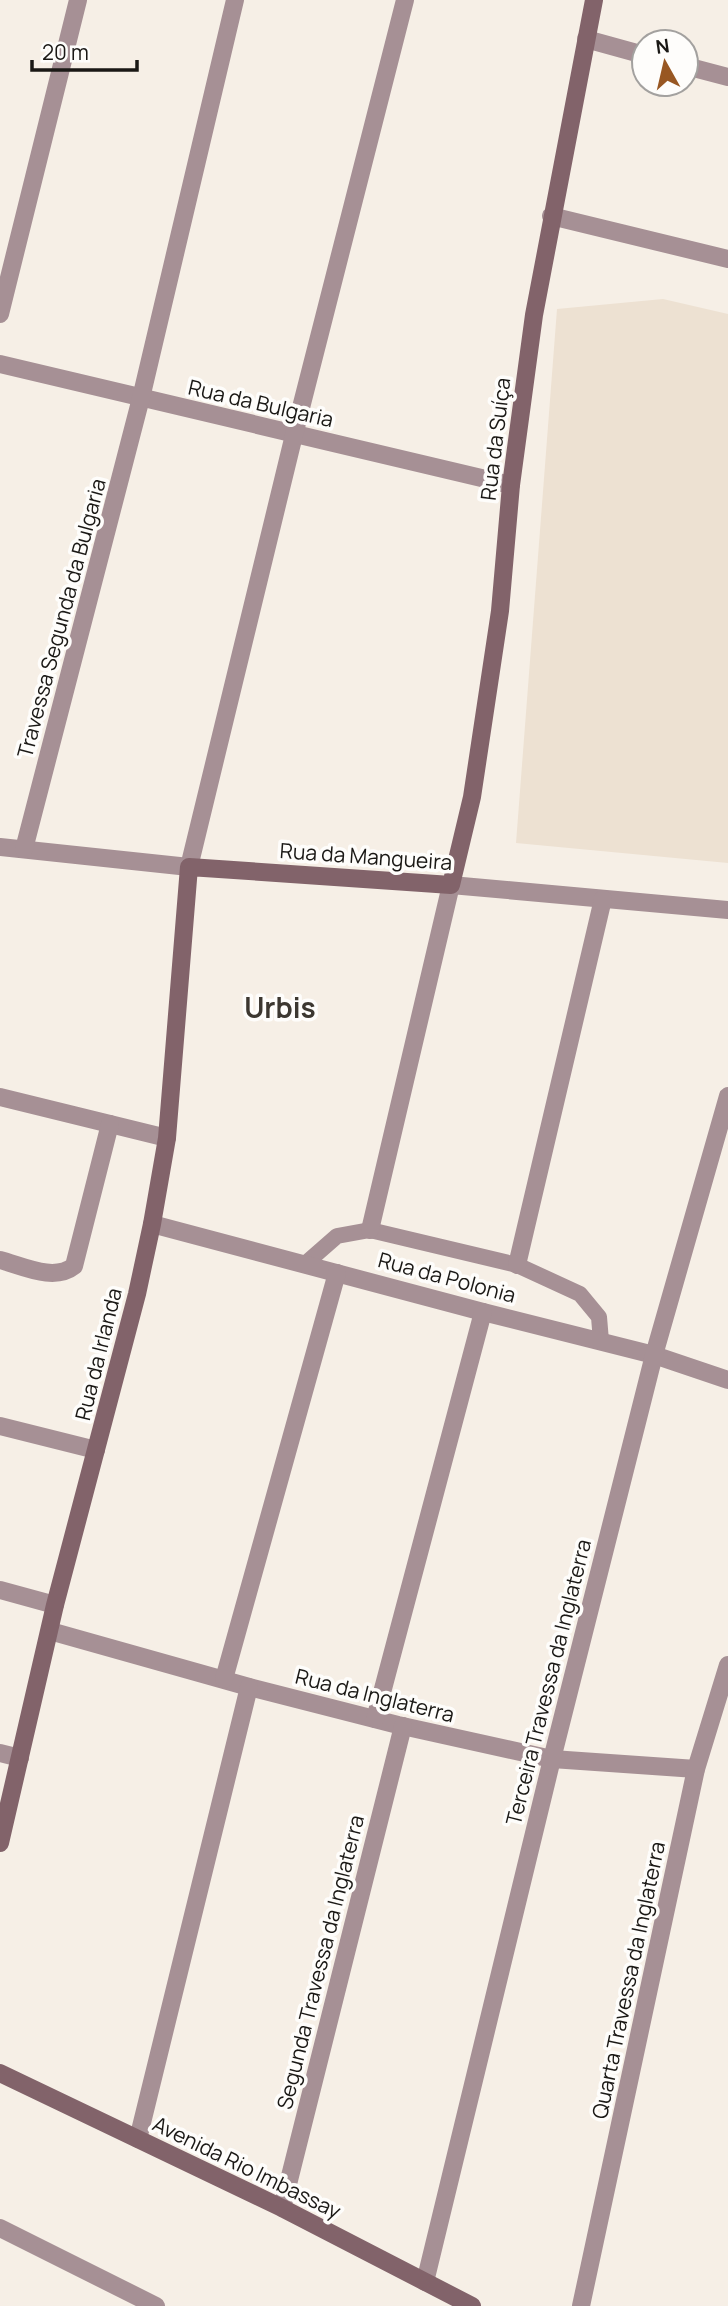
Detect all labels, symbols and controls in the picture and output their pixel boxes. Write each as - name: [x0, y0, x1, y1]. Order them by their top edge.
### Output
- scale bar: [32, 28, 136, 72]
- north arrow: [630, 28, 700, 98]
- text: N: [654, 32, 671, 60]
- text: 20 m: [42, 38, 89, 66]
- street label: Rua da Bulgaria: [186, 373, 336, 433]
- street label: Rua da Suíça: [474, 376, 516, 502]
- street label: Travessa Segunda da Bulgaria: [10, 475, 112, 761]
- street label: Rua da Mangueira: [279, 836, 453, 876]
- district label: Urbis: [244, 988, 316, 1026]
- street label: Rua da Polonia: [375, 1245, 519, 1309]
- street label: Rua da Irlanda: [68, 1285, 128, 1423]
- street label: Terceira Travessa da Inglaterra: [499, 1536, 597, 1828]
- street label: Rua da Inglaterra: [293, 1662, 457, 1728]
- street label: Segunda Travessa da Inglaterra: [270, 1812, 370, 2112]
- street label: Quarta Travessa da Inglaterra: [585, 1839, 671, 2121]
- street label: Avenida Rio Imbassay: [148, 2109, 346, 2225]

